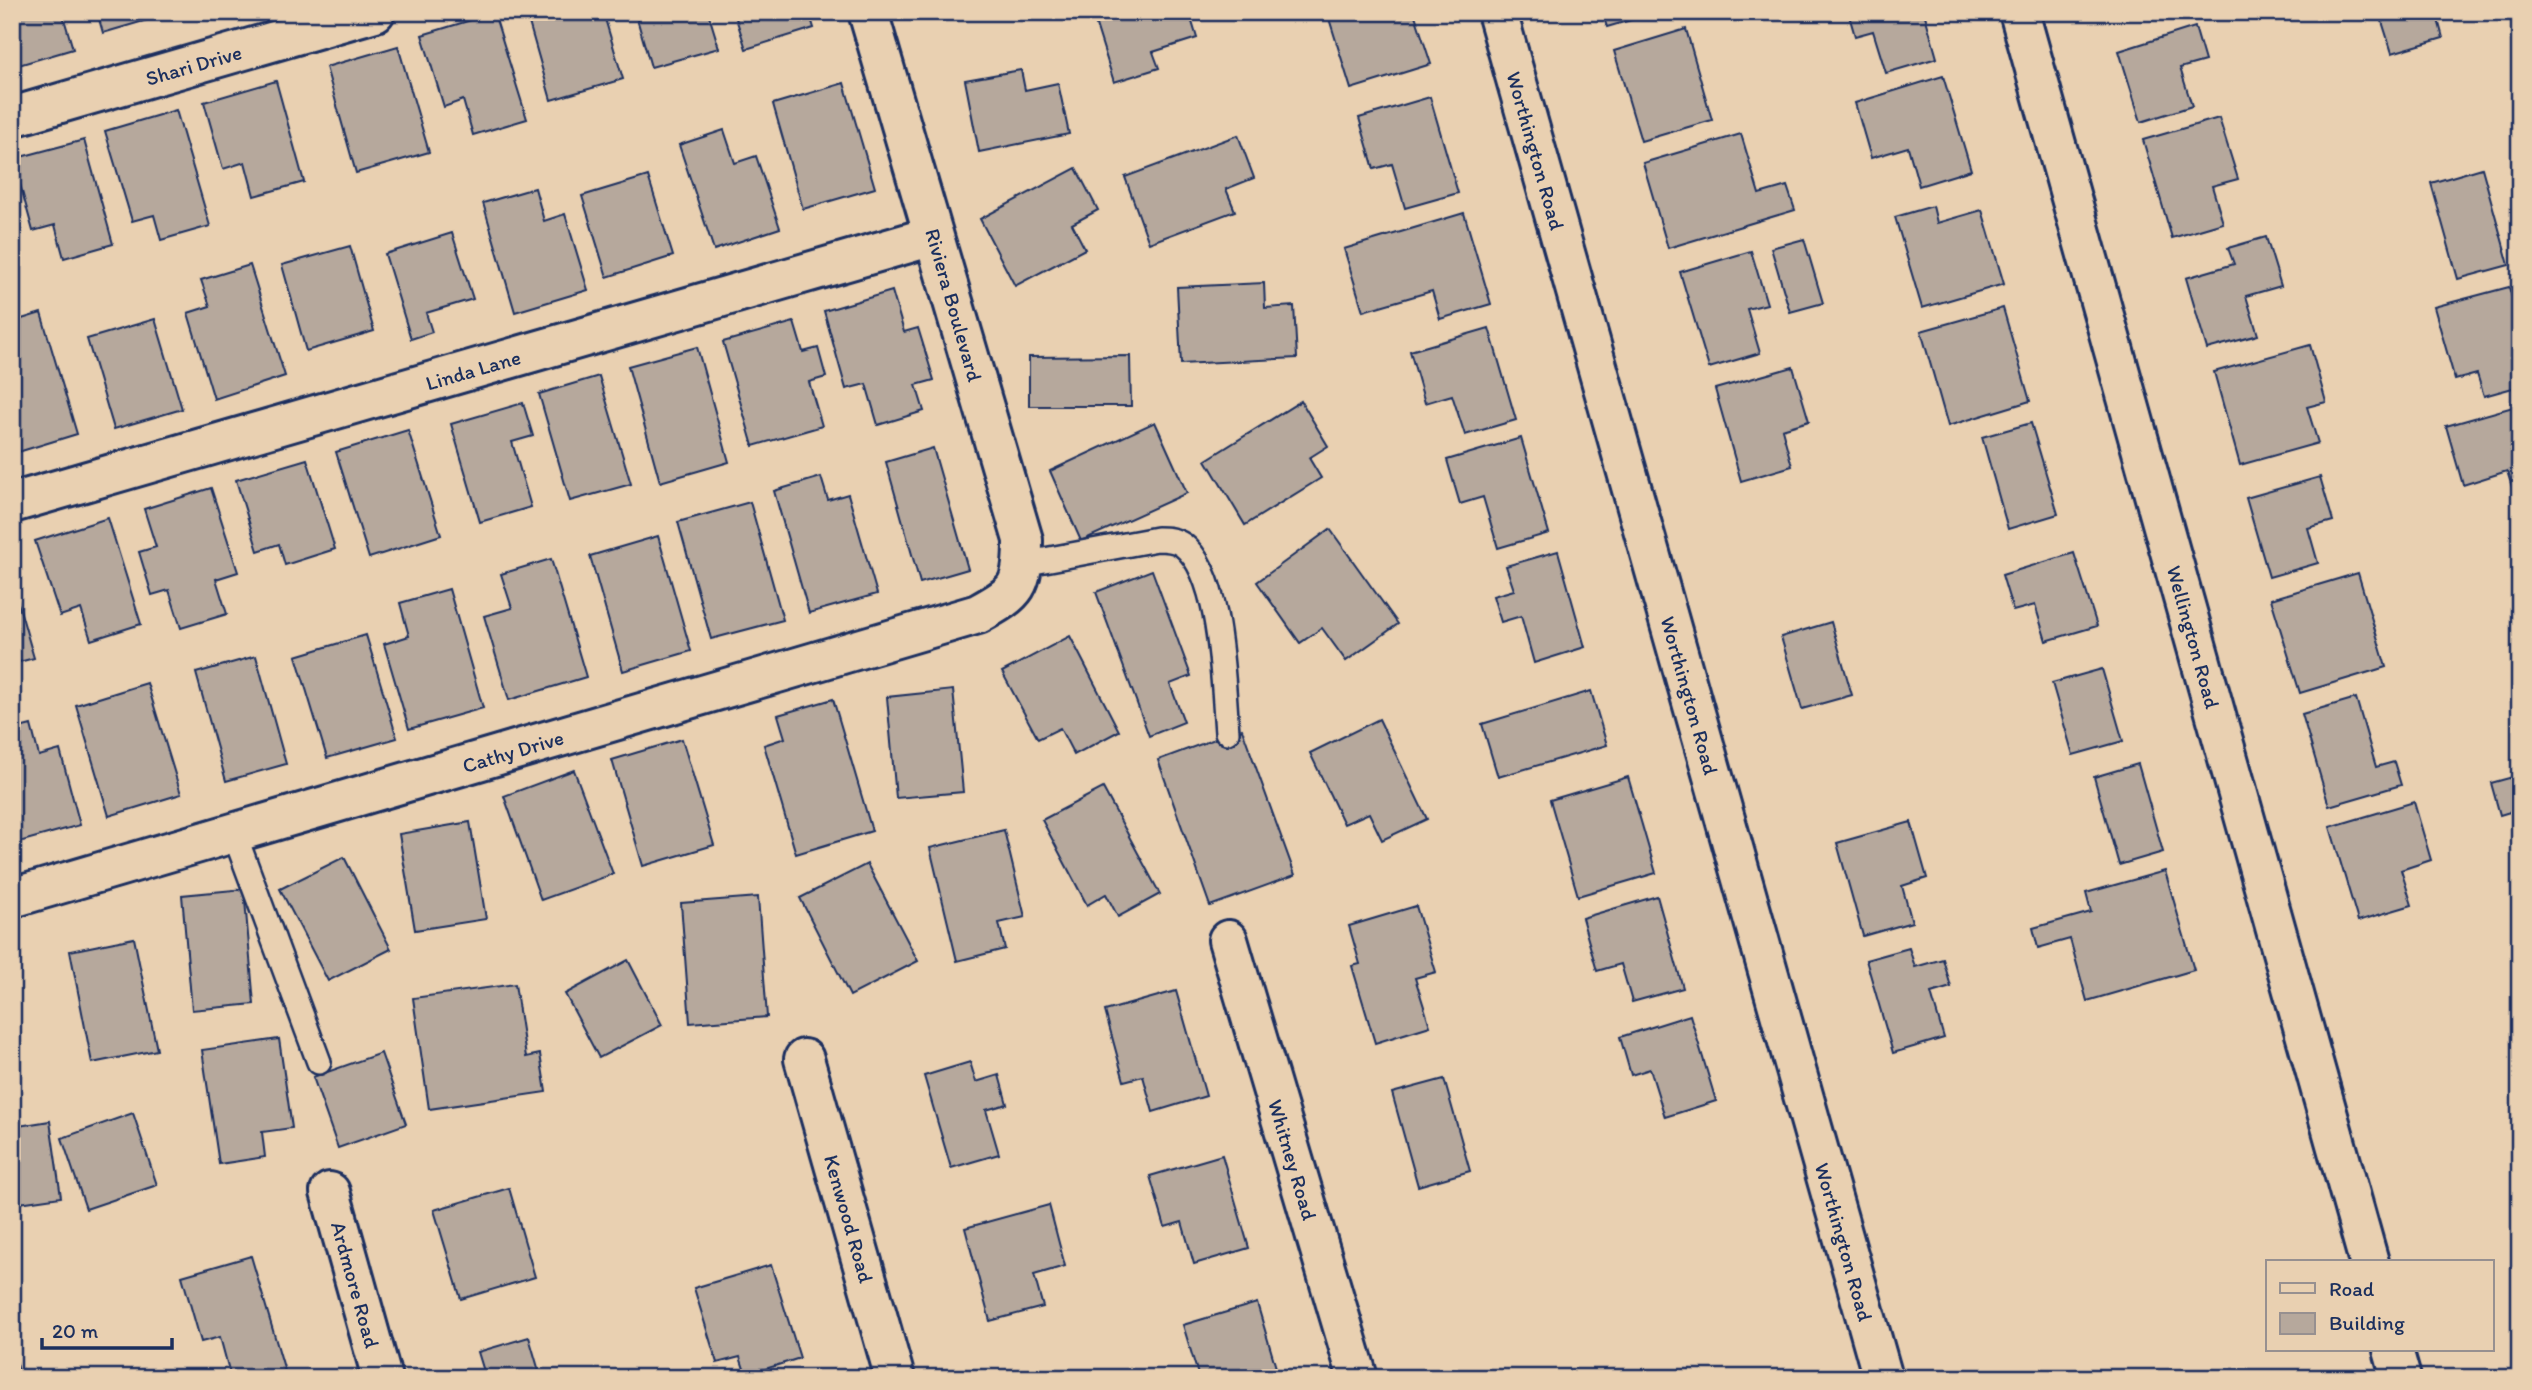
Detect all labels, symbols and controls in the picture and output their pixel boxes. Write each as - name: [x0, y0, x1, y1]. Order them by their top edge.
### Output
- street label: Shari Drive: [143, 39, 245, 90]
- street label: Worthington Road: [1502, 69, 1570, 233]
- street label: Riviera Boulevard: [920, 226, 988, 385]
- street label: Linda Lane: [423, 344, 523, 395]
- street label: Wellington Road: [2162, 562, 2226, 712]
- street label: Worthington Road: [1656, 613, 1724, 777]
- street label: Cathy Drive: [459, 724, 566, 777]
- street label: Whitney Road: [1263, 1096, 1323, 1223]
- street label: Kenwood Road: [819, 1152, 880, 1286]
- street label: Worthington Road: [1810, 1160, 1879, 1324]
- street label: Ardmore Road: [326, 1218, 385, 1350]
- legend: [2266, 1260, 2494, 1352]
- text: Road: [2329, 1276, 2375, 1301]
- scale bar: [42, 1306, 172, 1350]
- text: Building: [2329, 1310, 2405, 1335]
- text: 20 m: [52, 1318, 99, 1343]

